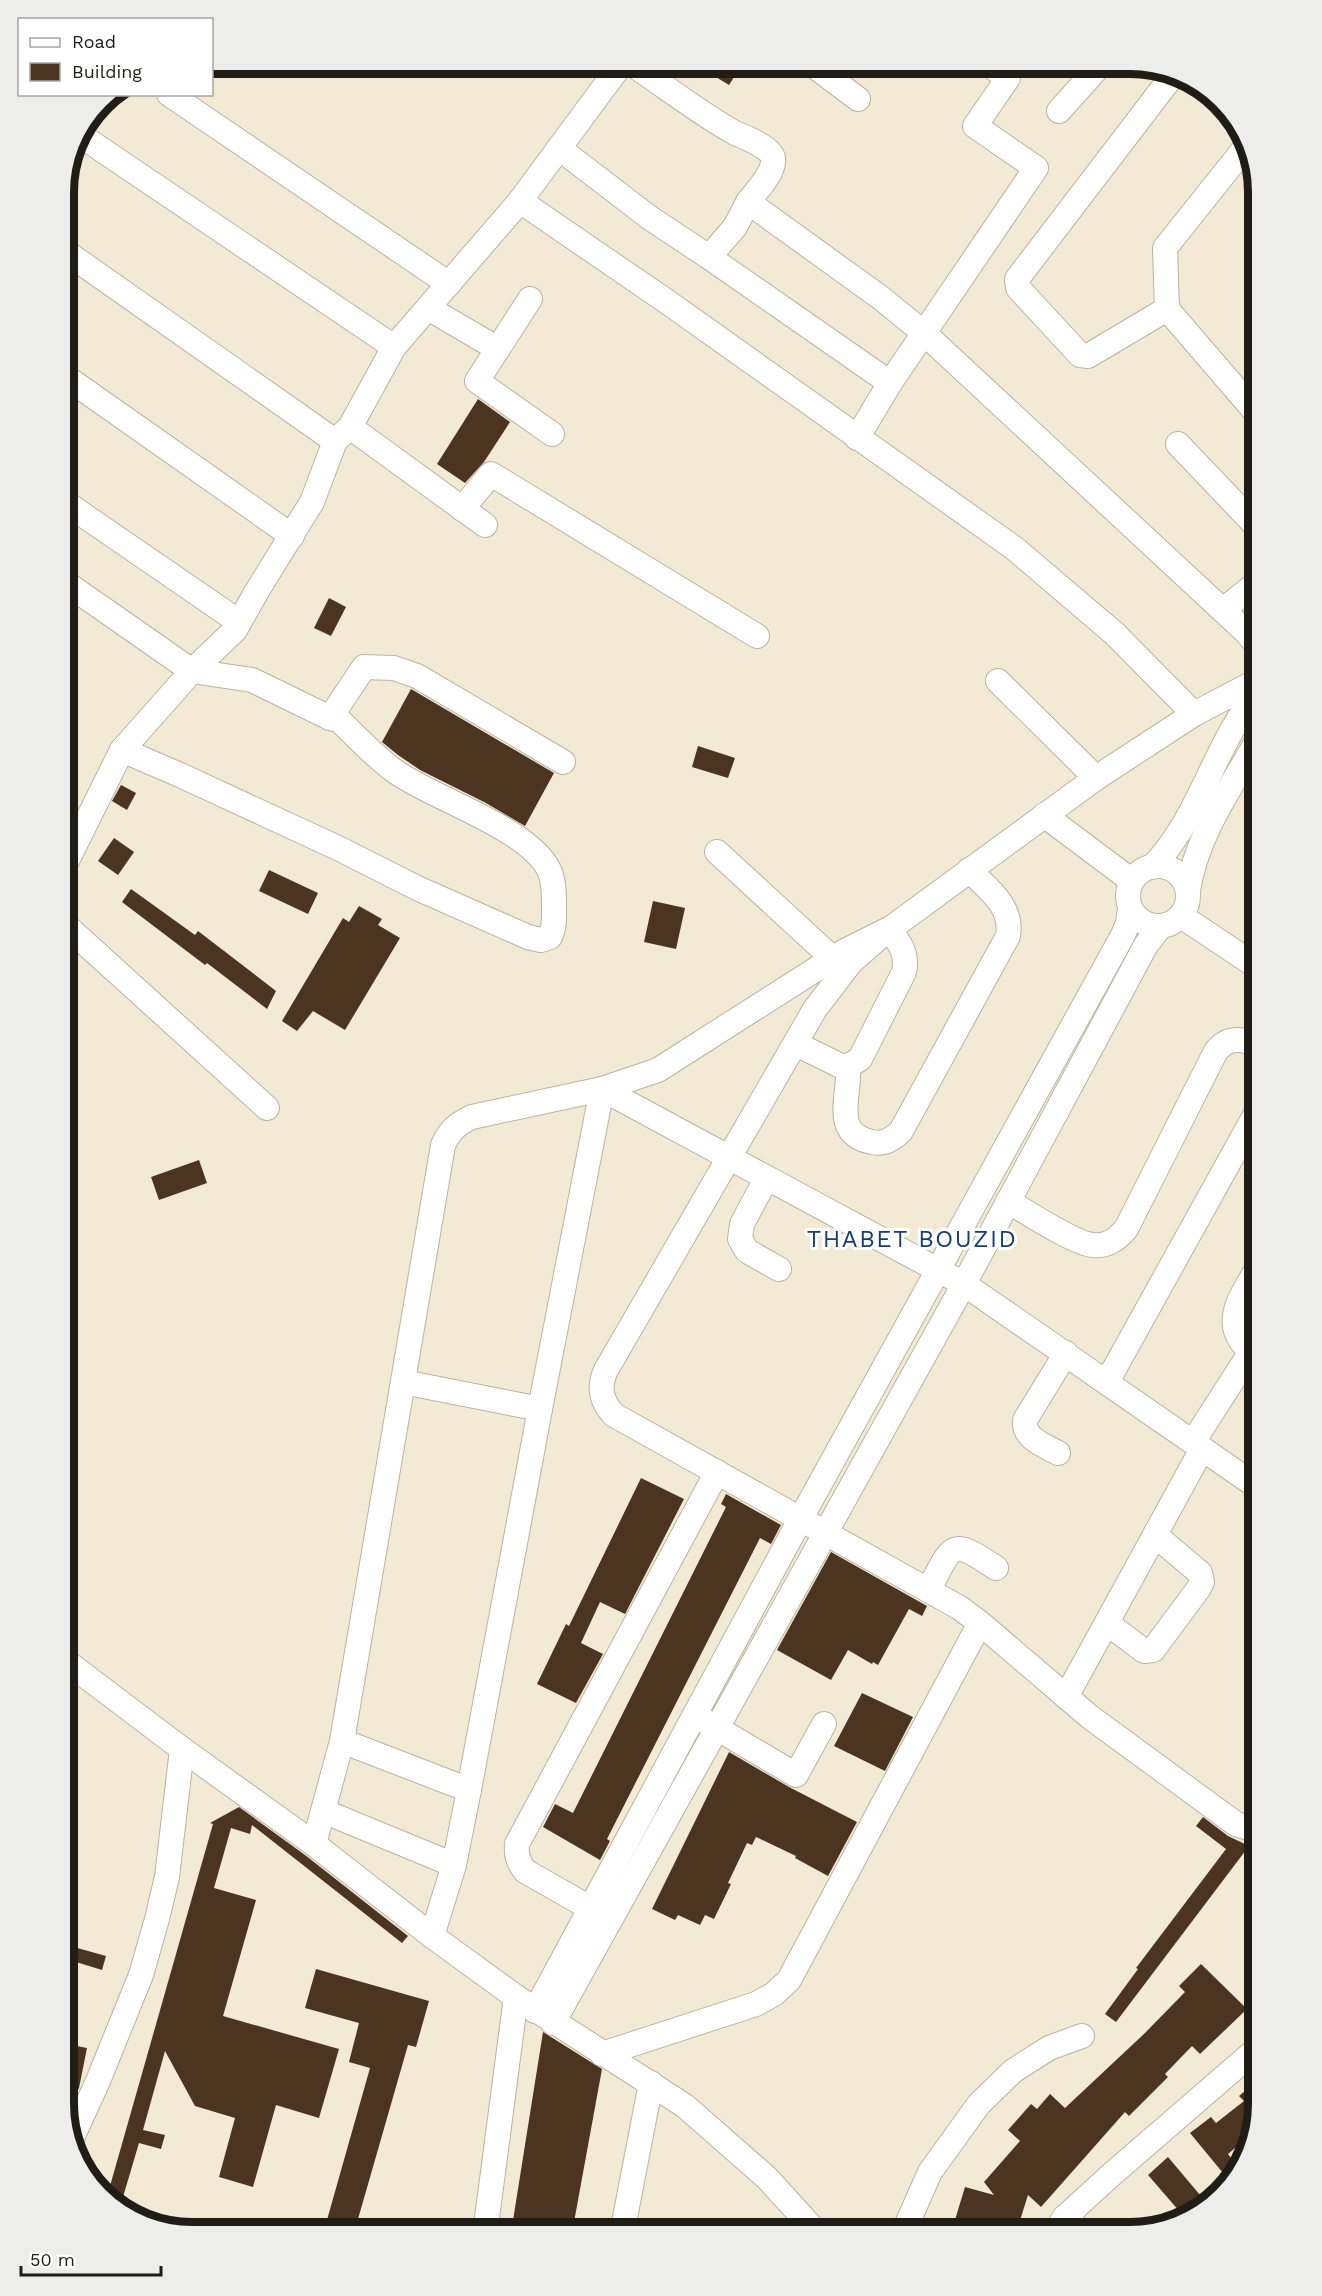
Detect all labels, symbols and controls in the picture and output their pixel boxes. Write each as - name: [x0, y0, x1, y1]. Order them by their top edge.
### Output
- legend: [18, 18, 213, 96]
- text: Road: [72, 31, 116, 52]
- text: Building: [72, 61, 142, 82]
- district label: THABET BOUZID: [807, 1225, 1017, 1253]
- scale bar: [21, 2239, 160, 2277]
- text: 50 m: [30, 2249, 75, 2270]

